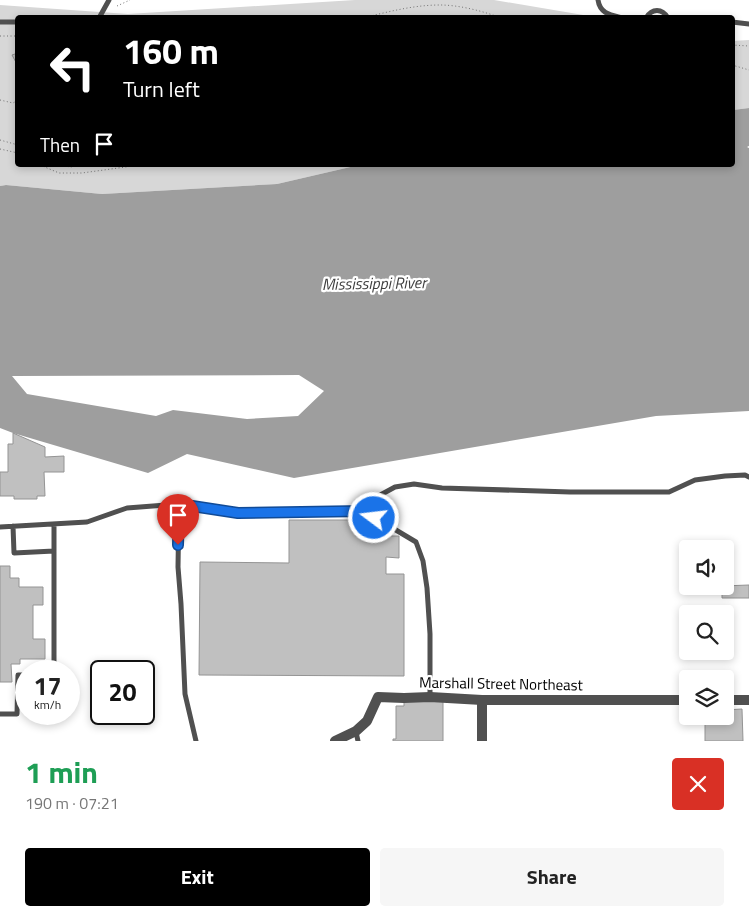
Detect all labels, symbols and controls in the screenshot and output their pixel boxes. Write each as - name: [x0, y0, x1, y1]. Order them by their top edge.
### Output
- text: 160 m: [123, 24, 219, 78]
- icon: left: [40, 35, 105, 100]
- text: Turn left: [123, 72, 200, 106]
- text: Then: [40, 130, 80, 159]
- icon: arrive: [90, 130, 118, 158]
- water label: Mississippi River: [322, 270, 428, 296]
- position arrow: [347, 491, 399, 543]
- pin: [157, 494, 199, 545]
- icon: arrive: [164, 501, 192, 529]
- map controls: [679, 540, 734, 725]
- button: sound: [679, 540, 734, 595]
- button: search: [679, 605, 734, 660]
- speed limit sign: 20: [90, 660, 155, 725]
- text: 17: [33, 667, 62, 705]
- button: layers: [679, 670, 734, 725]
- street label: Marshall Street Northeast: [419, 671, 584, 696]
- text: km/h: [34, 695, 61, 714]
- text: 1 min: [25, 749, 98, 795]
- button: close: [672, 758, 724, 810]
- text: 190 m · 07:21: [25, 791, 119, 815]
- button: Exit: [25, 848, 370, 906]
- button: Share: [380, 848, 724, 906]

